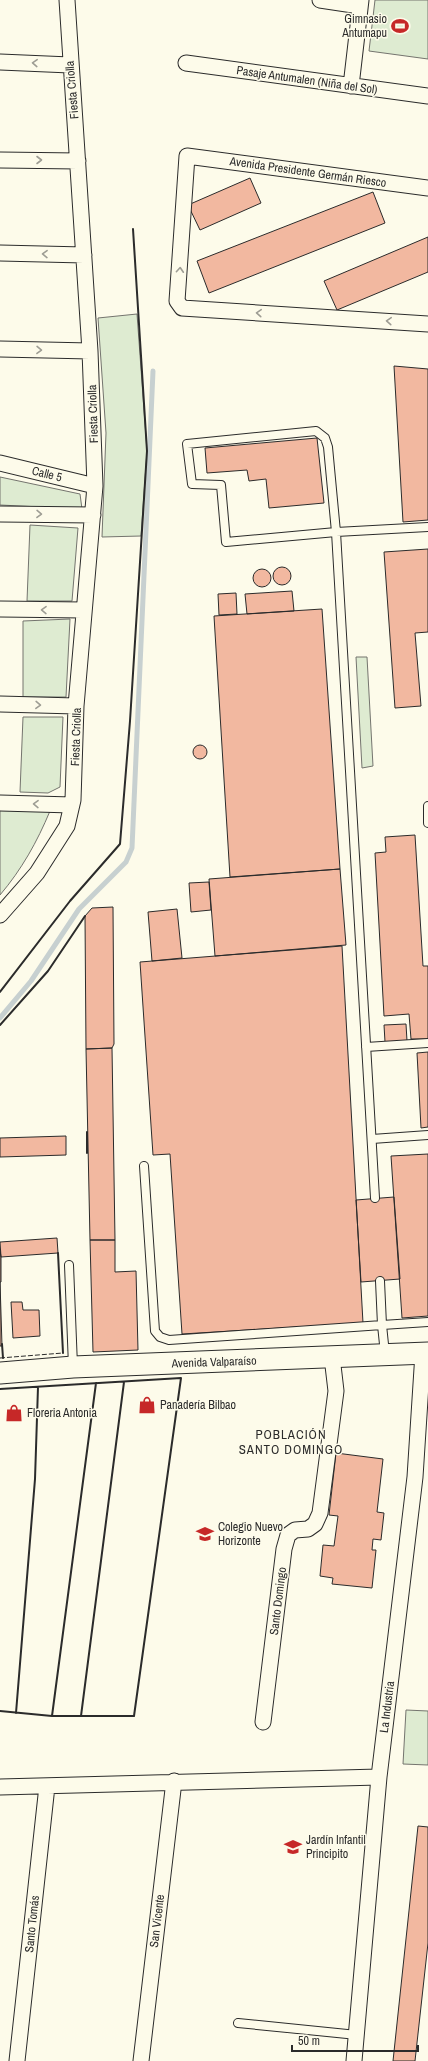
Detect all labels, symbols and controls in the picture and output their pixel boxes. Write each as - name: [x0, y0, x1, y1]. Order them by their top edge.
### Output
- place label: Gimnasio Antumapu: [341, 11, 387, 41]
- sports icon: Gimnasio Antumapu: [390, 16, 410, 36]
- one-way arrow: [32, 59, 38, 68]
- street label: Fiesta Criolla: [61, 60, 83, 120]
- street label: Pasaje Antumalen (Niña del Sol): [235, 62, 379, 98]
- street label: Avenida Presidente Germán Riesco: [228, 153, 387, 191]
- one-way arrow: [36, 156, 42, 164]
- one-way arrow: [42, 250, 48, 258]
- one-way arrow: [175, 267, 184, 273]
- one-way arrow: [256, 308, 262, 317]
- one-way arrow: [386, 317, 392, 325]
- one-way arrow: [36, 346, 42, 354]
- street label: Fiesta Criolla: [84, 384, 102, 444]
- street label: Calle 5: [30, 463, 64, 486]
- one-way arrow: [36, 510, 42, 519]
- one-way arrow: [41, 605, 47, 614]
- one-way arrow: [35, 701, 41, 710]
- street label: Fiesta Criolla: [67, 707, 85, 767]
- one-way arrow: [33, 800, 39, 808]
- street label: Avenida Valparaíso: [170, 1353, 257, 1372]
- shop icon: Panadería Bilbao: [137, 1395, 157, 1415]
- place label: Panadería Bilbao: [160, 1397, 236, 1413]
- shop icon: Floreria Antonia: [4, 1403, 24, 1423]
- place label: Floreria Antonia: [27, 1405, 98, 1421]
- district label: POBLACIÓN SANTO DOMINGO: [239, 1426, 343, 1458]
- place label: Colegio Nuevo Horizonte: [218, 1519, 283, 1549]
- school or university icon: Colegio Nuevo Horizonte: [195, 1524, 215, 1544]
- street label: Santo Domingo: [266, 1566, 290, 1636]
- street label: La Industria: [376, 1680, 398, 1734]
- place label: Jardín Infantil Principito: [306, 1832, 366, 1862]
- school or university icon: Jardín Infantil Principito: [283, 1837, 303, 1857]
- street label: San Vicente: [146, 1893, 168, 1949]
- street label: Santo Tomás: [21, 1895, 43, 1953]
- scale bar: [292, 2027, 418, 2053]
- text: 50 m: [298, 2033, 320, 2049]

